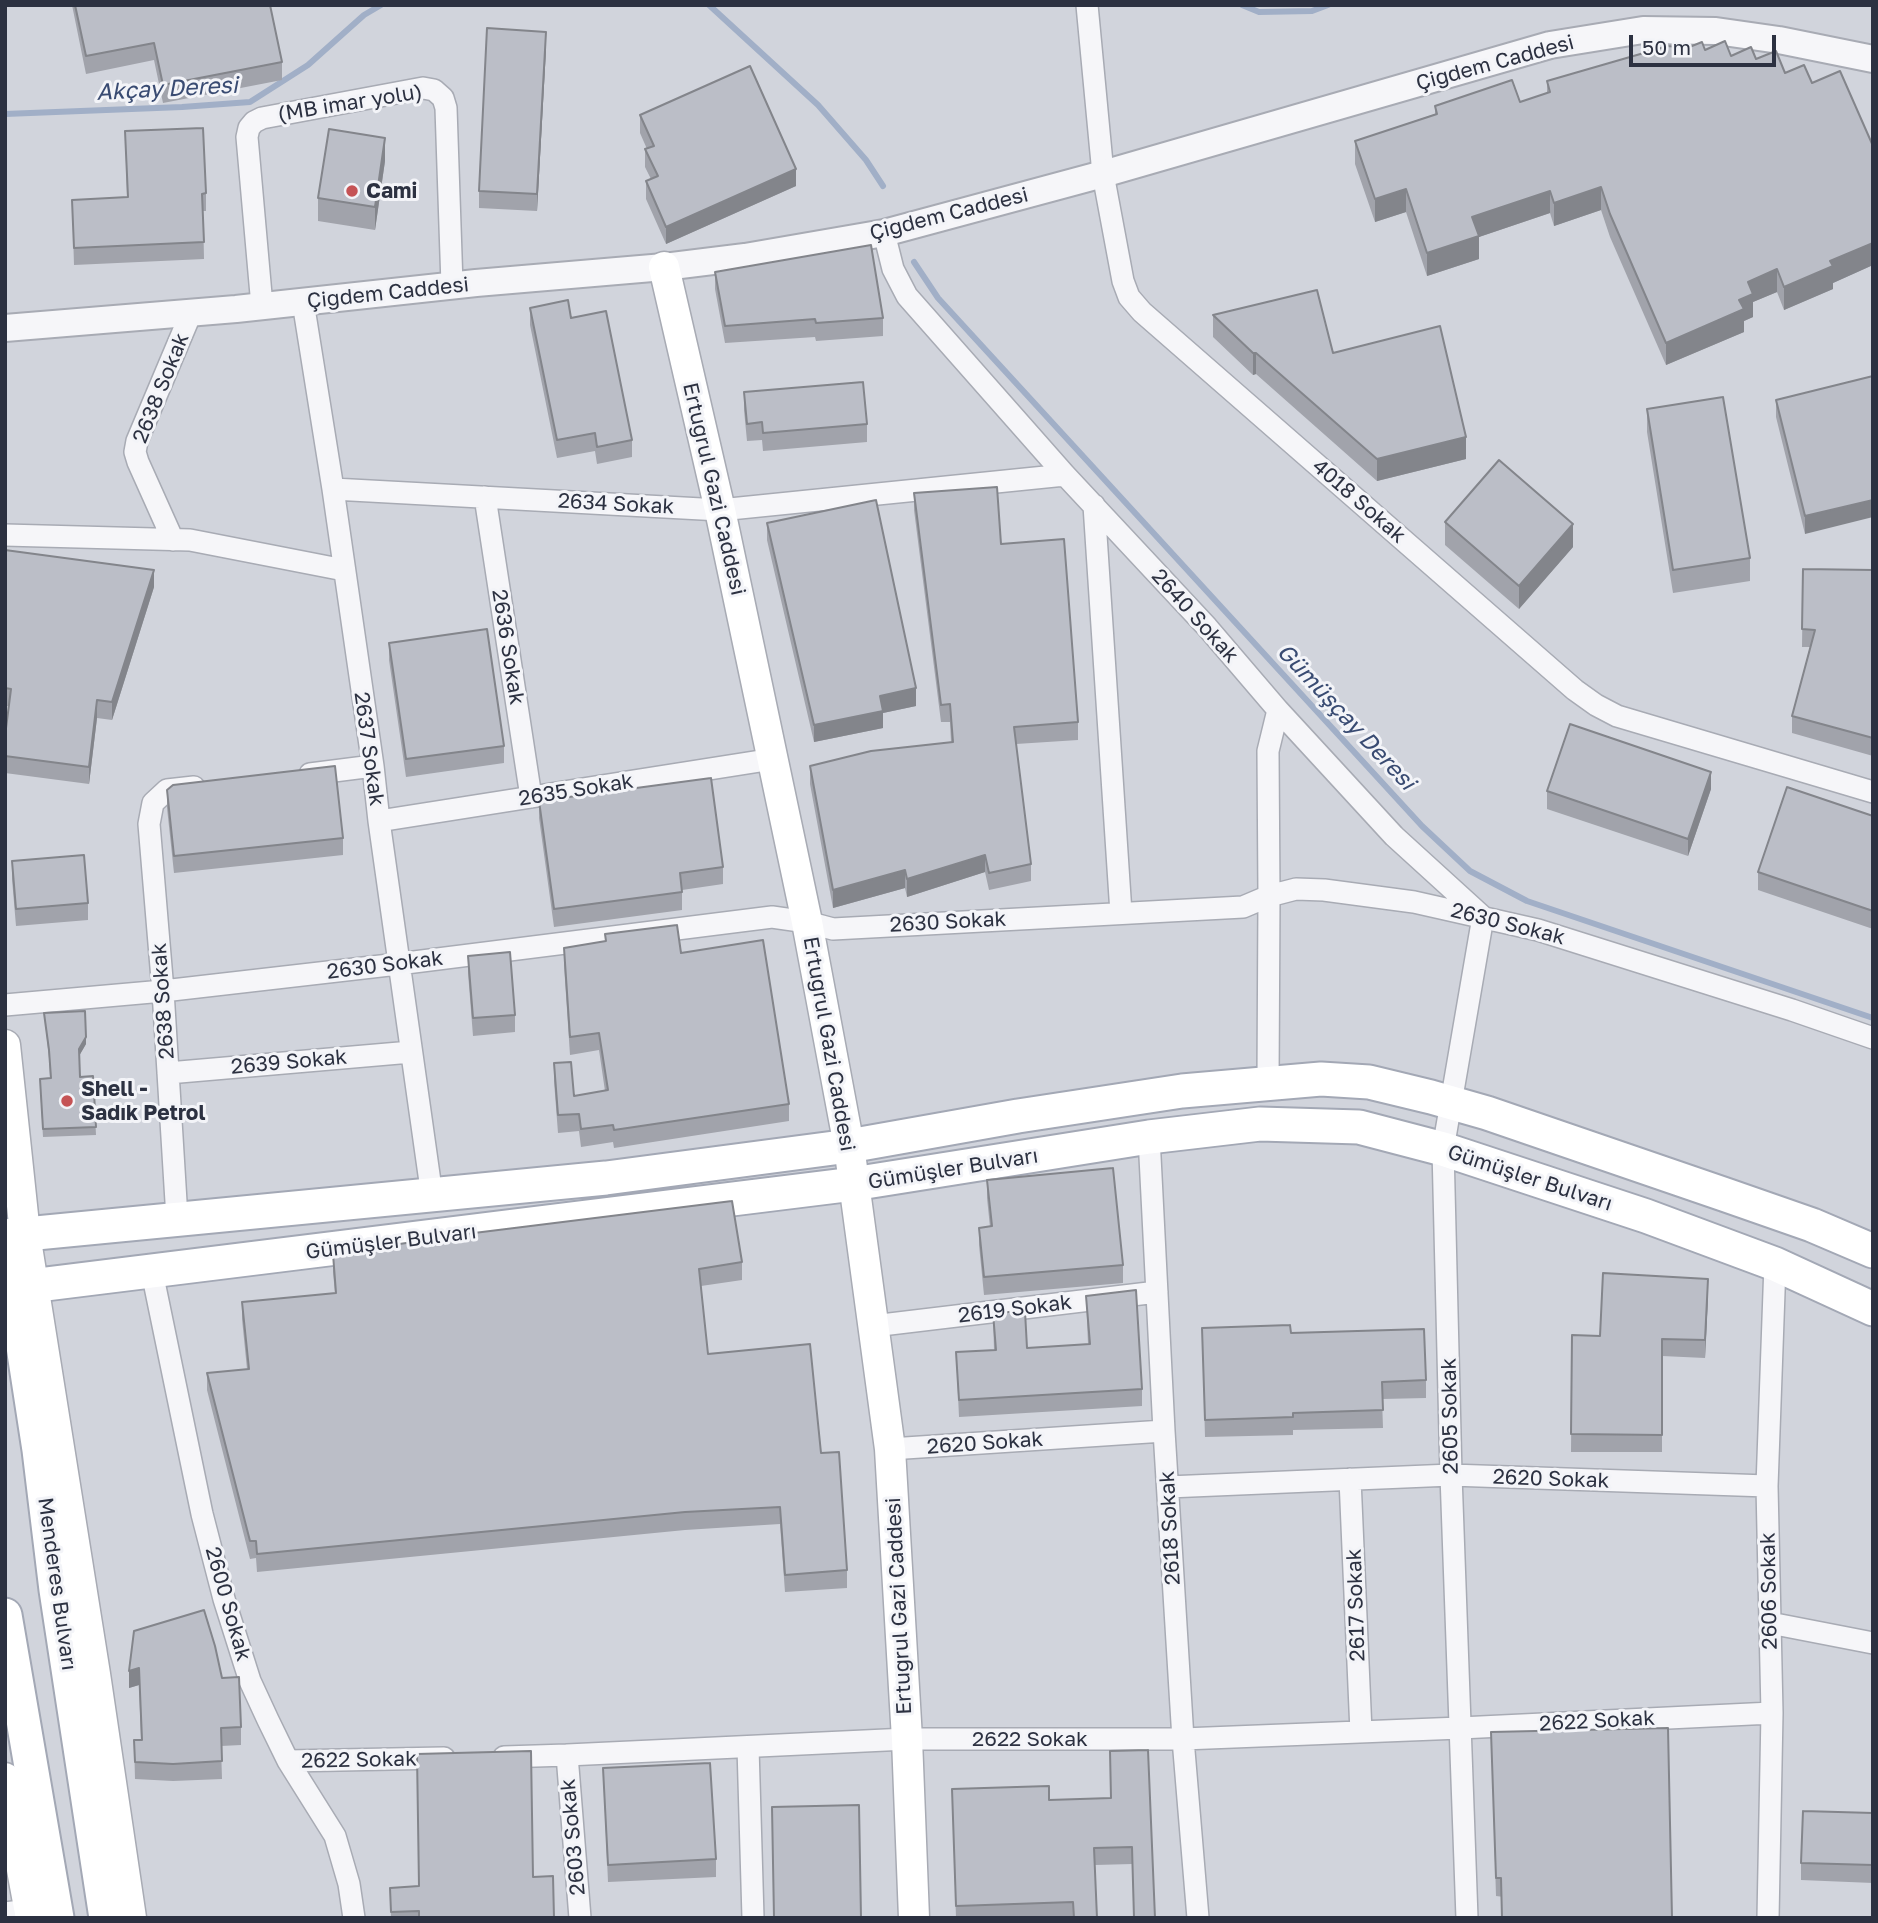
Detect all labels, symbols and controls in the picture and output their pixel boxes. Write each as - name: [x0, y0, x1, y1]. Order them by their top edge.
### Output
- scale bar: [1633, 21, 1780, 65]
- street label: Çiğdem Caddesi: [1413, 30, 1577, 96]
- text: 50 m: [1642, 34, 1691, 60]
- water label: Akçay Deresi: [96, 72, 238, 106]
- street label: (MB imar yolu): [276, 79, 424, 127]
- place label: Cami: [366, 178, 417, 204]
- street label: Çiğdem Caddesi: [867, 182, 1031, 246]
- marker: Cami: [344, 183, 360, 199]
- street label: Çiğdem Caddesi: [306, 272, 470, 314]
- street label: 2638 Sokak: [127, 329, 195, 447]
- street label: Ertuğrul Gazi Caddesi: [677, 380, 751, 598]
- street label: 4018 Sokak: [1307, 454, 1411, 548]
- street label: 2634 Sokak: [557, 488, 675, 520]
- street label: 2640 Sokak: [1146, 564, 1244, 668]
- street label: 2636 Sokak: [486, 587, 530, 707]
- water label: Gümüşçay Deresi: [1271, 638, 1421, 796]
- street label: 2637 Sokak: [349, 690, 389, 808]
- street label: 2635 Sokak: [517, 768, 635, 812]
- street label: 2630 Sokak: [1448, 898, 1568, 950]
- street label: 2630 Sokak: [889, 906, 1007, 938]
- street label: Ertuğrul Gazi Caddesi: [798, 935, 860, 1153]
- street label: 2638 Sokak: [146, 942, 180, 1060]
- street label: 2630 Sokak: [325, 945, 445, 985]
- street label: 2639 Sokak: [230, 1044, 348, 1080]
- place label: Shell - Sadık Petrol: [81, 1076, 205, 1126]
- marker: Shell - Sadık Petrol: [59, 1093, 75, 1109]
- street label: Gümüşler Bulvarı: [1444, 1139, 1616, 1217]
- street label: Gümüşler Bulvarı: [866, 1143, 1040, 1195]
- street label: Gümüşler Bulvarı: [304, 1219, 478, 1265]
- street label: 2619 Sokak: [957, 1290, 1073, 1328]
- street label: 2605 Sokak: [1436, 1357, 1464, 1475]
- street label: 2620 Sokak: [926, 1426, 1044, 1460]
- street label: 2620 Sokak: [1492, 1464, 1610, 1494]
- street label: 2618 Sokak: [1154, 1470, 1186, 1586]
- street label: Menderes Bulvarı: [32, 1496, 82, 1672]
- street label: Ertuğrul Gazi Caddesi: [881, 1497, 917, 1715]
- street label: 2606 Sokak: [1755, 1532, 1783, 1650]
- street label: 2600 Sokak: [200, 1544, 256, 1664]
- street label: 2617 Sokak: [1341, 1548, 1371, 1662]
- street label: 2622 Sokak: [1538, 1705, 1656, 1737]
- street label: 2622 Sokak: [972, 1726, 1088, 1752]
- street label: 2622 Sokak: [301, 1746, 417, 1774]
- street label: 2603 Sokak: [555, 1778, 591, 1896]

